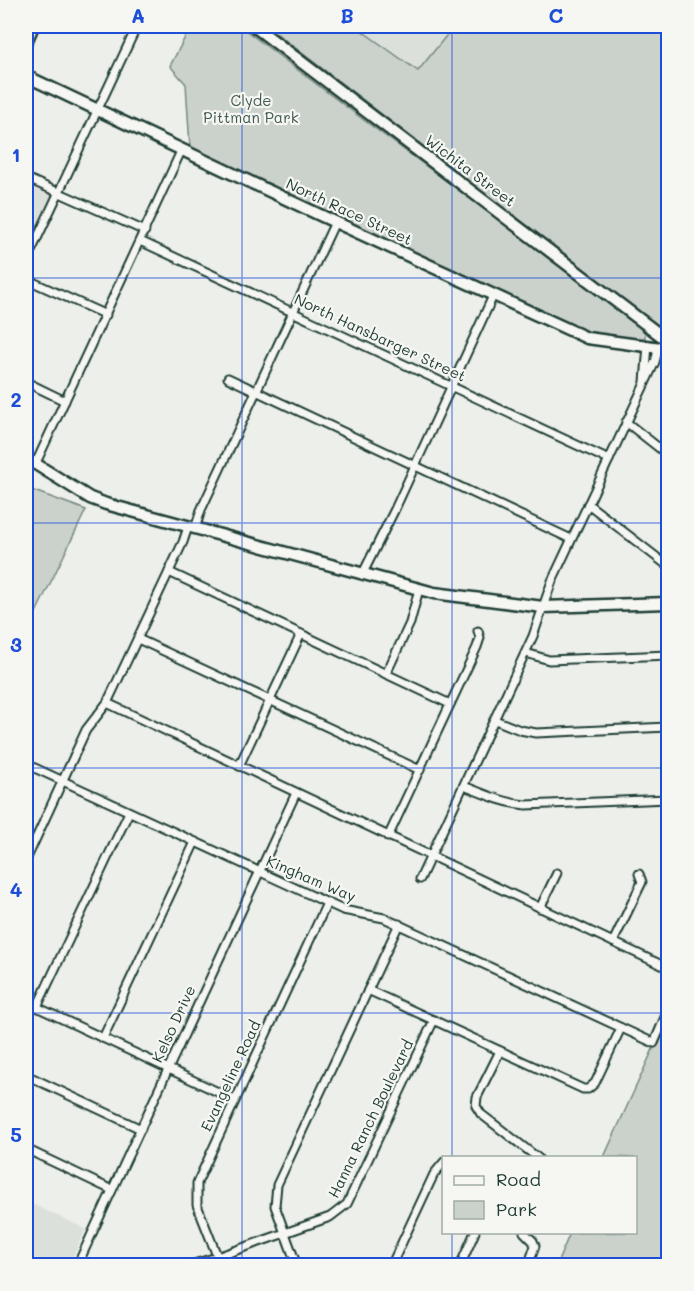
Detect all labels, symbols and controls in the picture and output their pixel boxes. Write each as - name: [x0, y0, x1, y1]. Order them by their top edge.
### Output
- text: A: [131, 2, 145, 28]
- text: B: [340, 2, 354, 28]
- text: C: [549, 2, 564, 28]
- park label: Clyde Pittman Park: [203, 90, 299, 127]
- street label: Wichita Street: [421, 130, 520, 211]
- text: 1: [12, 141, 20, 167]
- street label: North Race Street: [283, 173, 416, 249]
- street label: North Hansbarger Street: [291, 288, 470, 386]
- text: 2: [10, 386, 22, 412]
- text: 3: [10, 631, 22, 657]
- street label: Kingham Way: [263, 850, 359, 906]
- text: 4: [10, 876, 23, 902]
- street label: Kelso Drive: [147, 982, 200, 1065]
- street label: Evangeline Road: [196, 1017, 265, 1134]
- street label: Hanna Ranch Boulevard: [323, 1036, 417, 1201]
- text: 5: [10, 1121, 22, 1147]
- legend: [442, 1156, 637, 1234]
- text: Road: [496, 1167, 541, 1191]
- text: Park: [496, 1197, 537, 1221]

